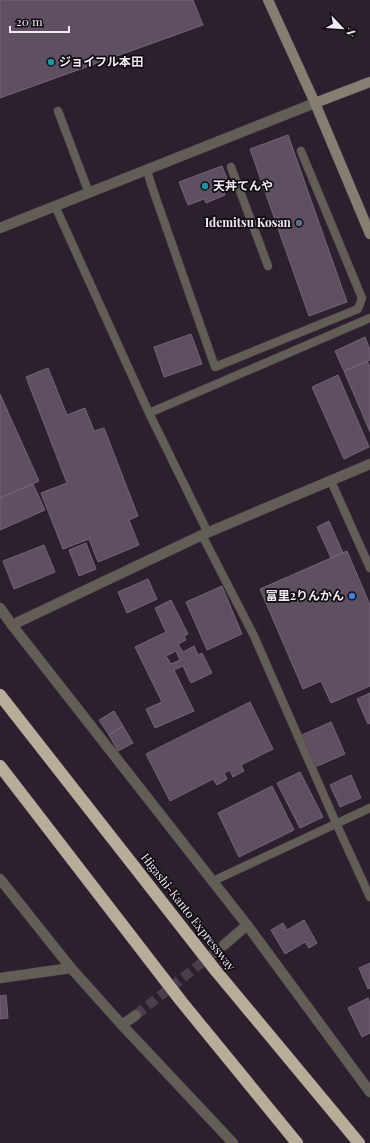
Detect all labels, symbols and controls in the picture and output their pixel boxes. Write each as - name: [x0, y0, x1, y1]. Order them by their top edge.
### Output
- scale bar: [10, 8, 69, 34]
- north arrow: [322, 8, 362, 48]
- text: 20 m: [16, 13, 43, 29]
- text: N: [343, 26, 360, 39]
- place label: ジョイフル本田: [59, 53, 143, 69]
- marker: ジョイフル本田: [46, 57, 56, 67]
- place label: 天丼てんや: [213, 177, 273, 193]
- marker: 天丼てんや: [200, 181, 210, 191]
- place label: Idemitsu Kosan: [205, 214, 292, 230]
- marker: Idemitsu Kosan: [294, 218, 304, 228]
- place label: 富里2りんかん: [266, 587, 344, 603]
- marker: 富里2りんかん: [347, 591, 357, 601]
- street label: Higashi-Kanto Expressway: [138, 849, 240, 973]

